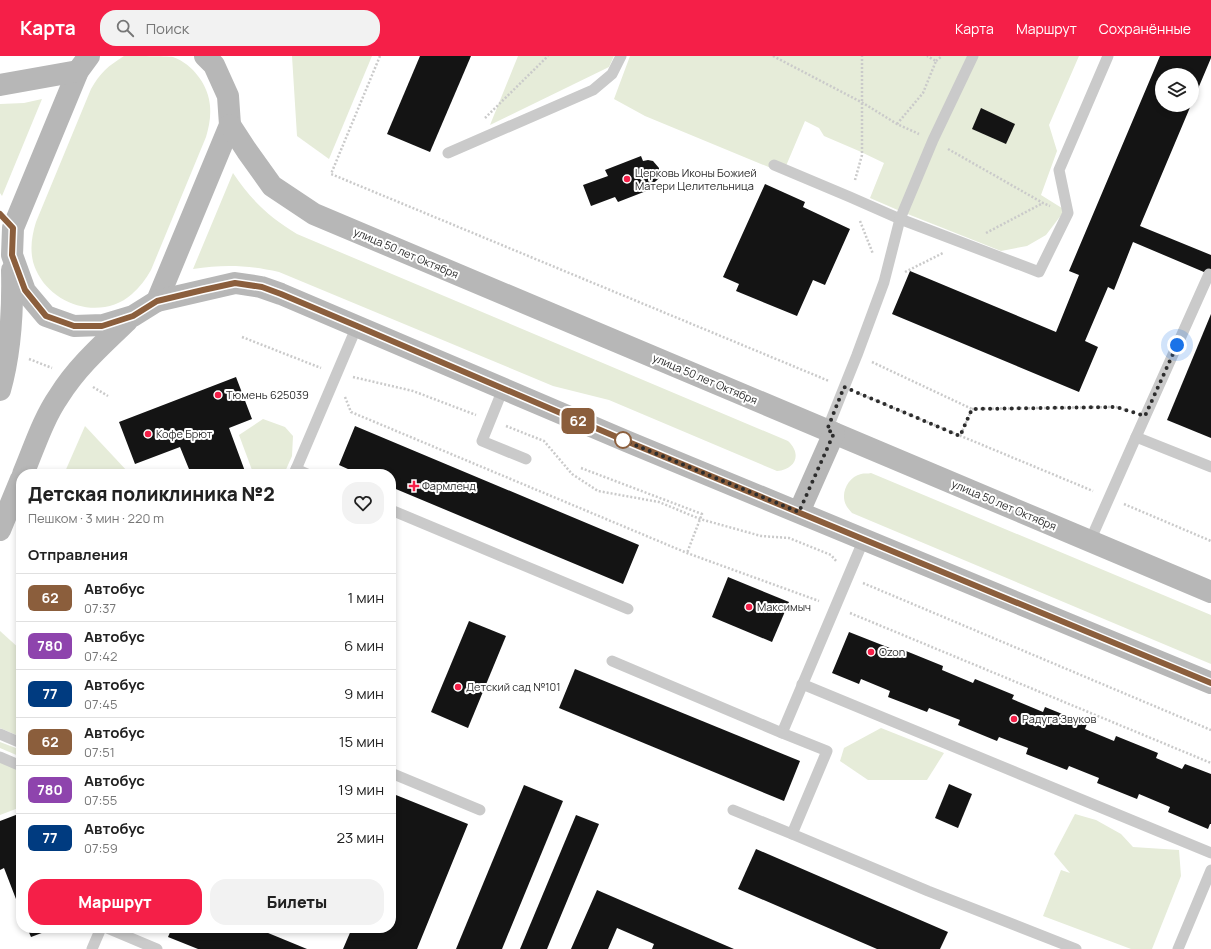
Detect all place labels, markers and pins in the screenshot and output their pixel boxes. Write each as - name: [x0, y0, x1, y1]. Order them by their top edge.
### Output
- place label: Церковь Иконы Божией Матери Целительница: [635, 165, 757, 193]
- marker: Церковь Иконы Божией Матери Целительница: [622, 174, 632, 184]
- place label: Тюмень 625039: [226, 387, 309, 402]
- marker: Тюмень 625039: [213, 390, 223, 400]
- place label: Кофе Брют: [156, 426, 213, 441]
- marker: Кофе Брют: [143, 429, 153, 439]
- unlabelled marker: [614, 431, 632, 449]
- place label: Фармленд: [422, 478, 476, 493]
- marker: Фармленд: [409, 481, 419, 491]
- place label: Максимыч: [757, 599, 811, 614]
- marker: Максимыч: [744, 602, 754, 612]
- place label: Ozon: [879, 644, 905, 659]
- marker: Ozon: [866, 647, 876, 657]
- place label: Детский сад №101: [466, 679, 561, 694]
- marker: Детский сад №101: [453, 682, 463, 692]
- place label: Радуга Звуков: [1022, 711, 1096, 726]
- marker: Радуга Звуков: [1009, 714, 1019, 724]

